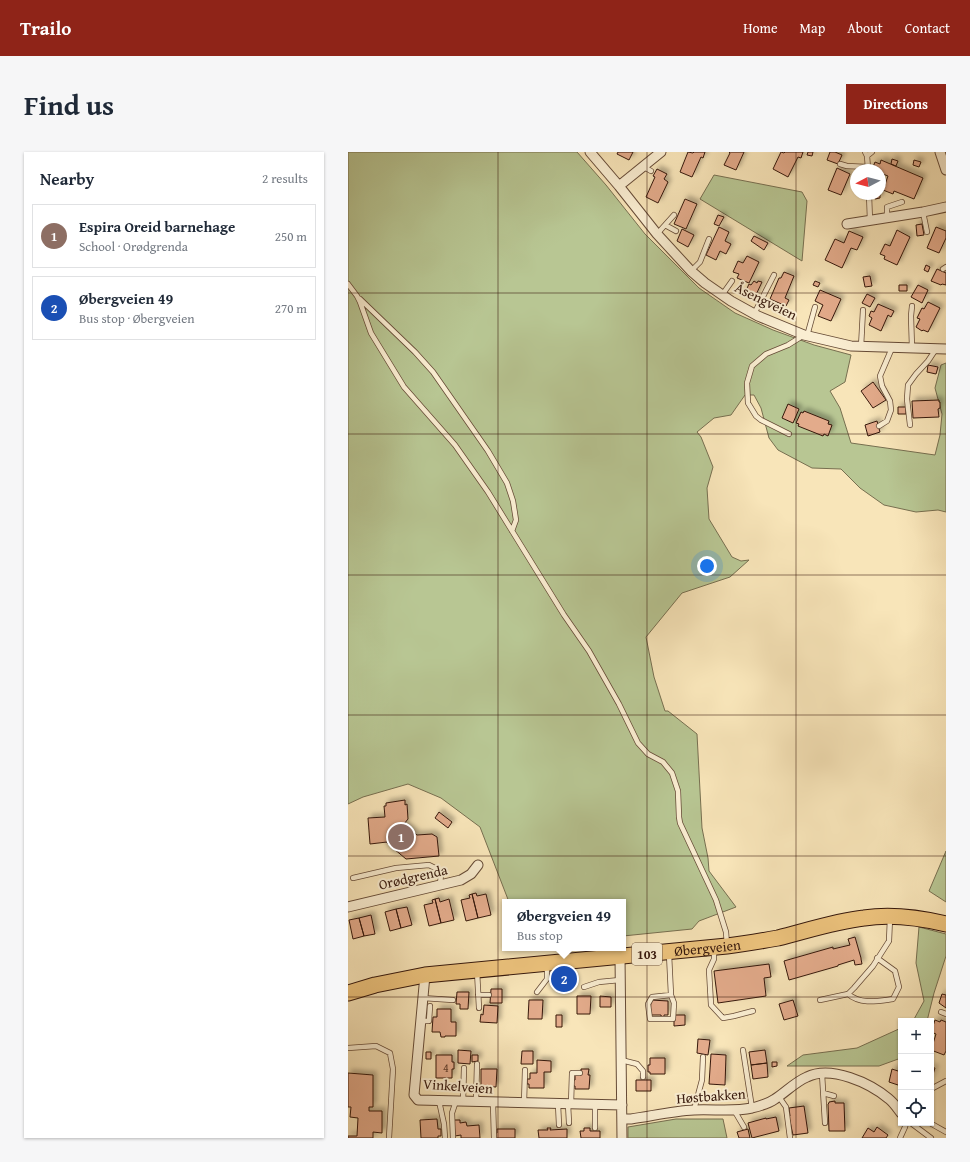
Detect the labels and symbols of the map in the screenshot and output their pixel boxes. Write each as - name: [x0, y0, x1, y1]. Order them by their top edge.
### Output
- north arrow: [850, 164, 886, 200]
- street label: Åsengveien: [731, 277, 801, 325]
- your location: [697, 556, 717, 576]
- pin: 1: [388, 822, 414, 852]
- street label: Orødgrenda: [377, 859, 450, 895]
- street label: Øbergveien: [673, 934, 742, 961]
- road number: 103: [632, 943, 662, 965]
- pin: 2: [551, 964, 577, 994]
- house number: 4: [443, 1059, 449, 1076]
- street label: Vinkelveien: [422, 1074, 494, 1098]
- street label: Høstbakken: [676, 1084, 746, 1108]

